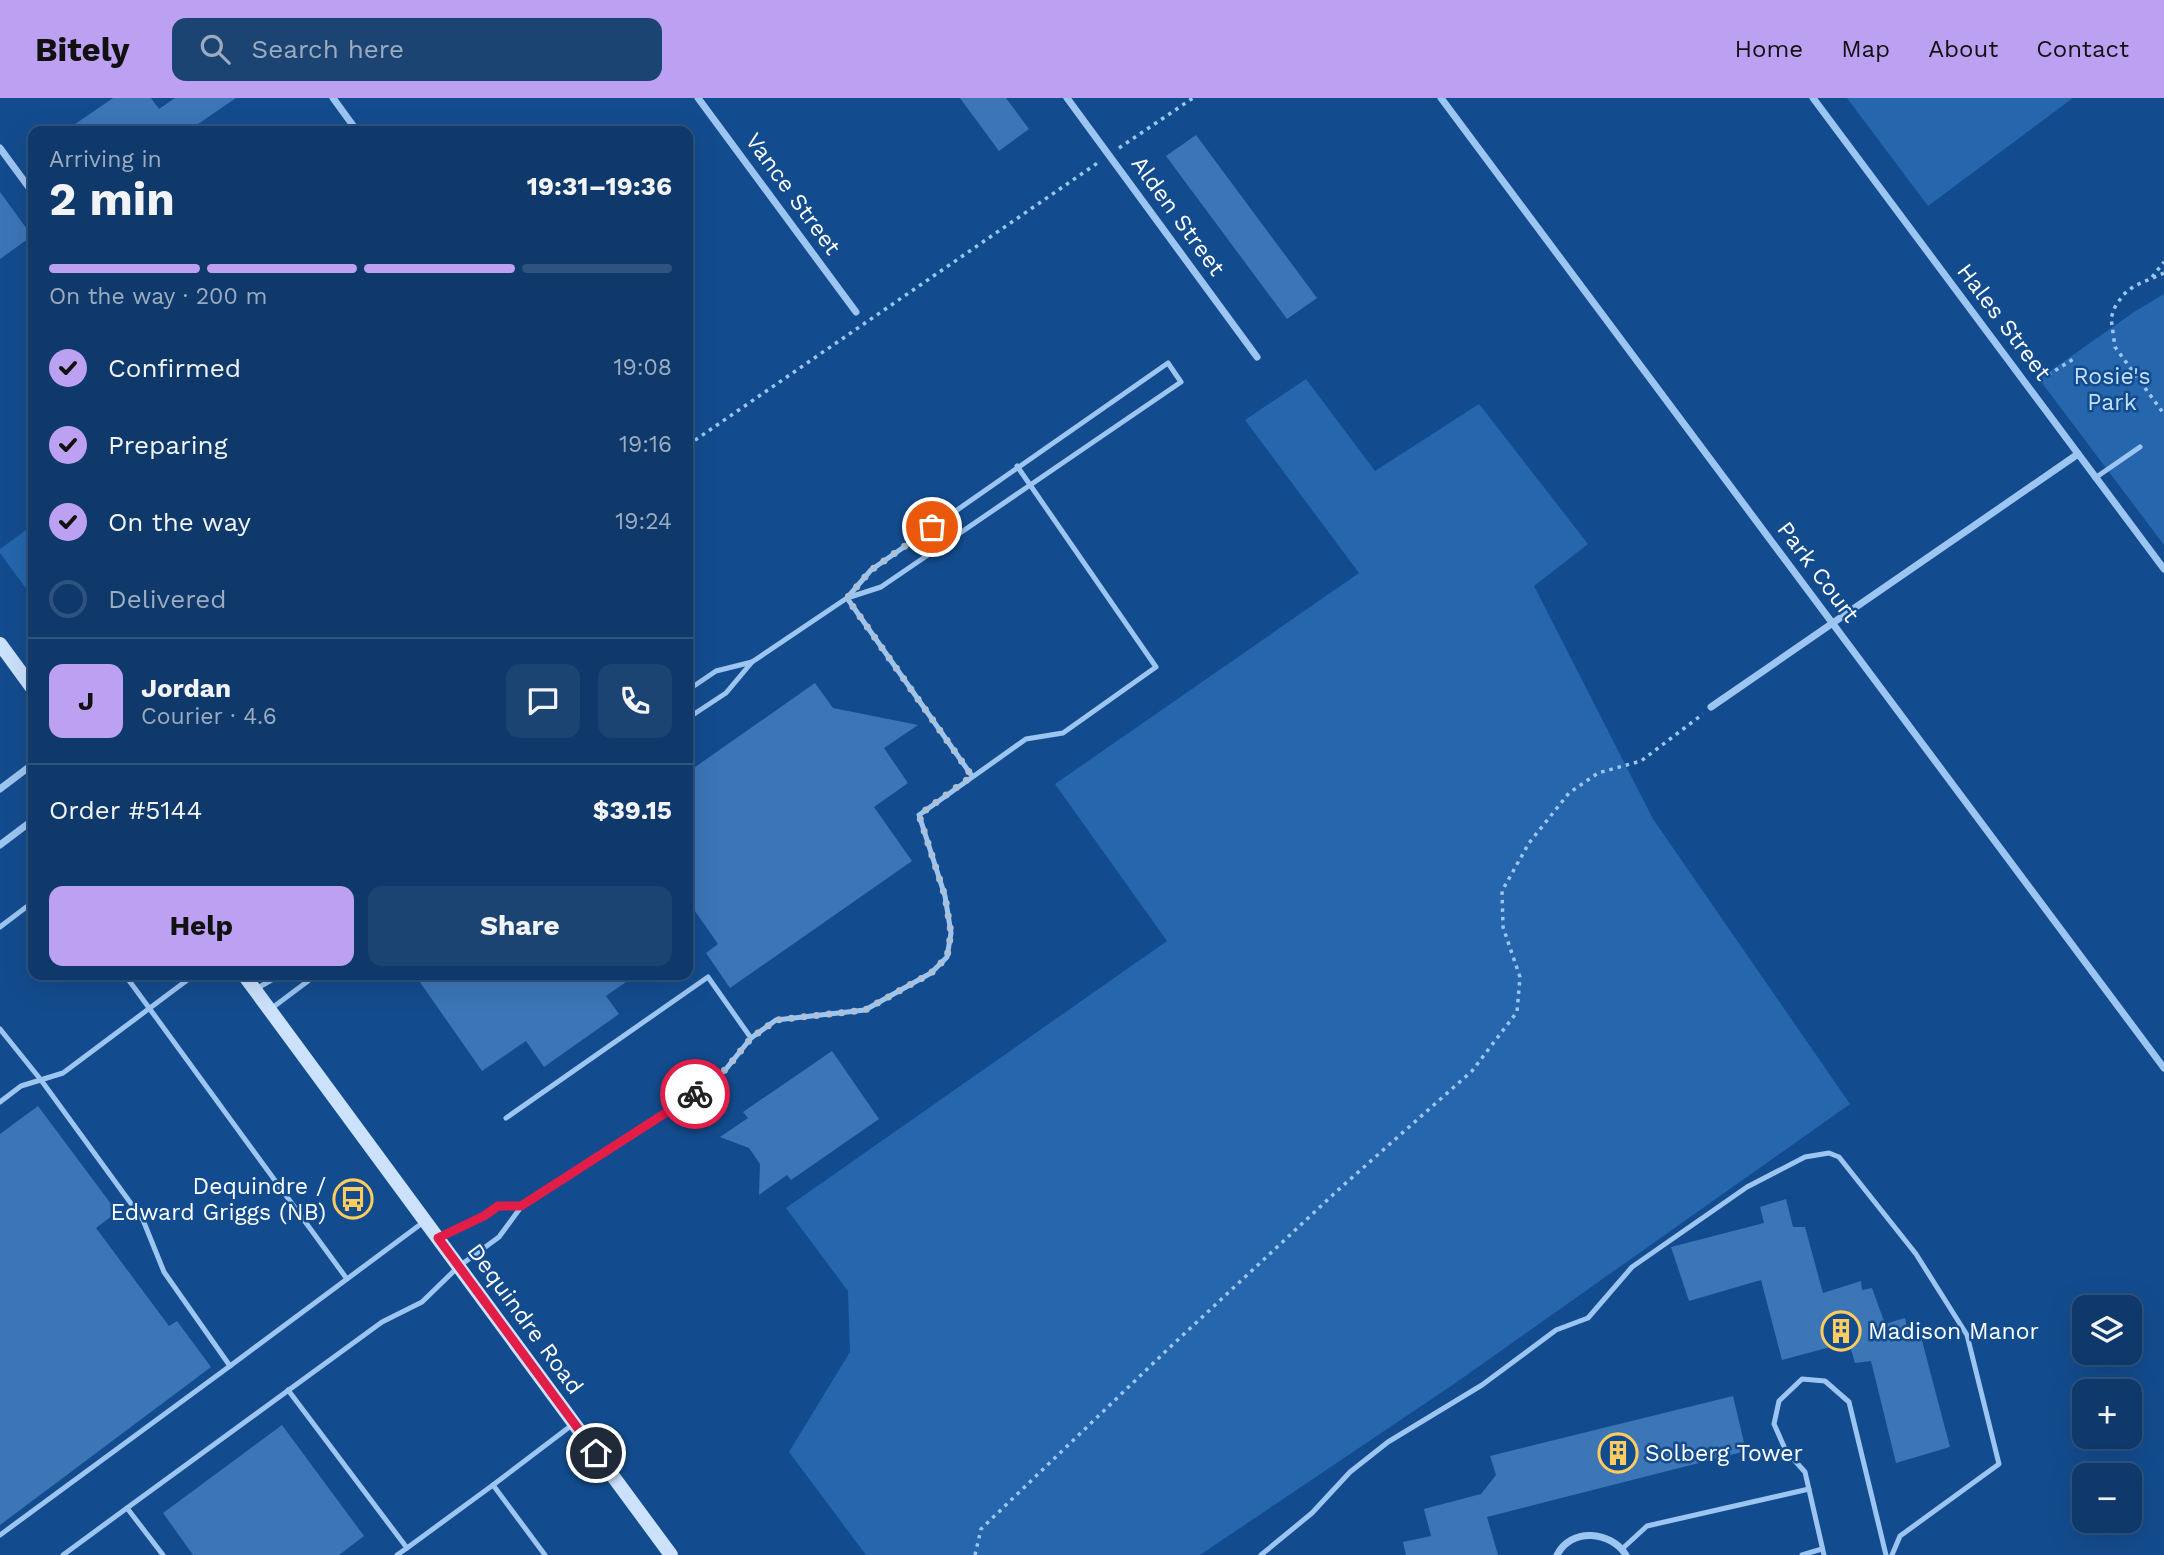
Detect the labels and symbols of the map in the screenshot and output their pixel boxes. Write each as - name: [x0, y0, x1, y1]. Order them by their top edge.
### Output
- street label: Vance Street: [740, 128, 846, 260]
- street label: Alden Street: [1126, 151, 1231, 281]
- street label: Hales Street: [1951, 258, 2057, 386]
- park label: Rosie's Park: [2073, 363, 2151, 416]
- pin: [902, 497, 962, 557]
- street label: Park Court: [1771, 516, 1865, 628]
- courier: [660, 1059, 730, 1129]
- place label: Dequindre / Edward Griggs (NB): [110, 1173, 326, 1226]
- bus stop icon: Dequindre / Edward Griggs (NB): [332, 1178, 374, 1220]
- street label: Dequindre Road: [461, 1238, 589, 1400]
- building icon: Madison Manor: [1820, 1310, 1862, 1352]
- place label: Madison Manor: [1868, 1318, 2039, 1345]
- pin: [566, 1423, 626, 1483]
- building icon: Solberg Tower: [1597, 1432, 1639, 1474]
- place label: Solberg Tower: [1645, 1440, 1803, 1467]

